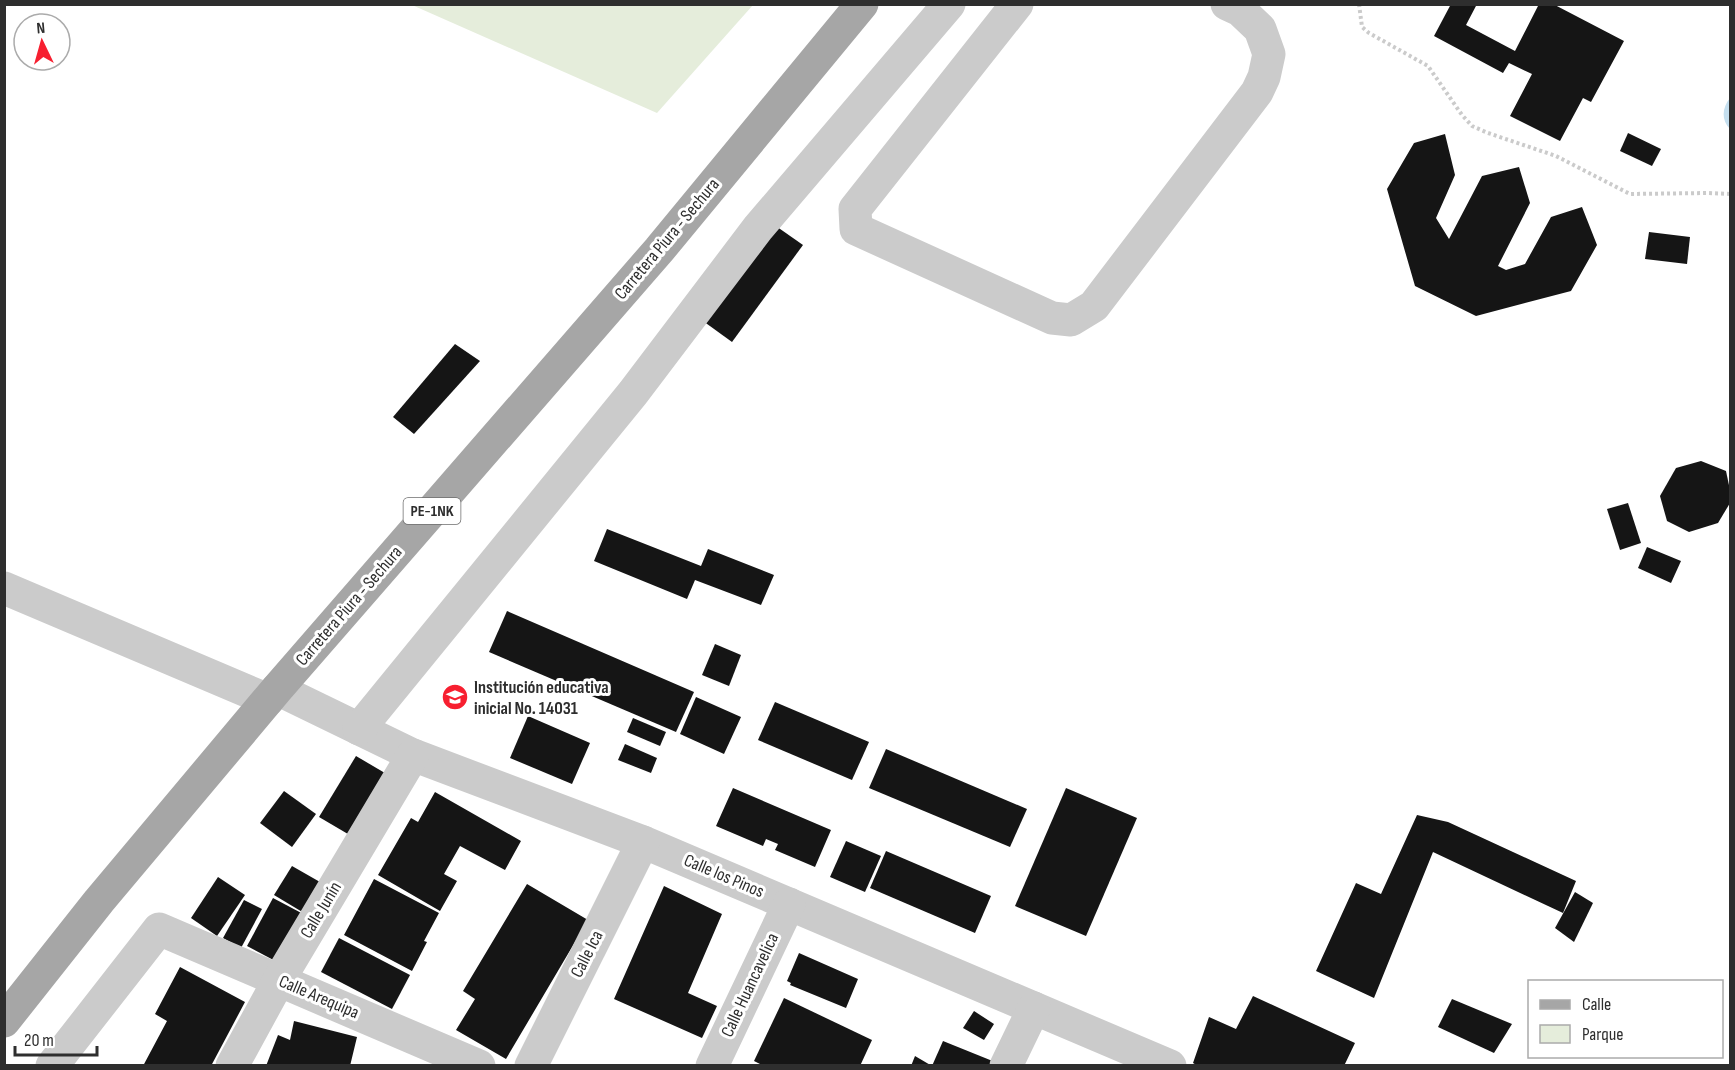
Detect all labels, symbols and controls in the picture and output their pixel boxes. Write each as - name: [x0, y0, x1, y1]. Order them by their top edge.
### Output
- north arrow: [12, 12, 72, 72]
- text: N: [36, 19, 46, 38]
- street label: Carretera Piura - Sechura: [610, 174, 724, 304]
- road number: PE-1NK: [404, 498, 460, 524]
- street label: Carretera Piura - Sechura: [291, 542, 407, 670]
- place label: Institución educativa inicial No. 14031: [474, 677, 609, 719]
- school or university icon: Institución educativa inicial No. 14031: [440, 682, 470, 712]
- street label: Calle los Pinos: [681, 850, 767, 902]
- street label: Calle Junín: [296, 878, 346, 942]
- street label: Calle Ica: [566, 927, 608, 981]
- street label: Calle Huancavelica: [717, 930, 783, 1040]
- street label: Calle Arequipa: [276, 971, 362, 1023]
- legend: [1528, 980, 1723, 1058]
- text: Calle: [1582, 994, 1611, 1015]
- scale bar: [15, 1019, 98, 1057]
- text: Parque: [1582, 1024, 1623, 1045]
- text: 20 m: [24, 1030, 54, 1051]

